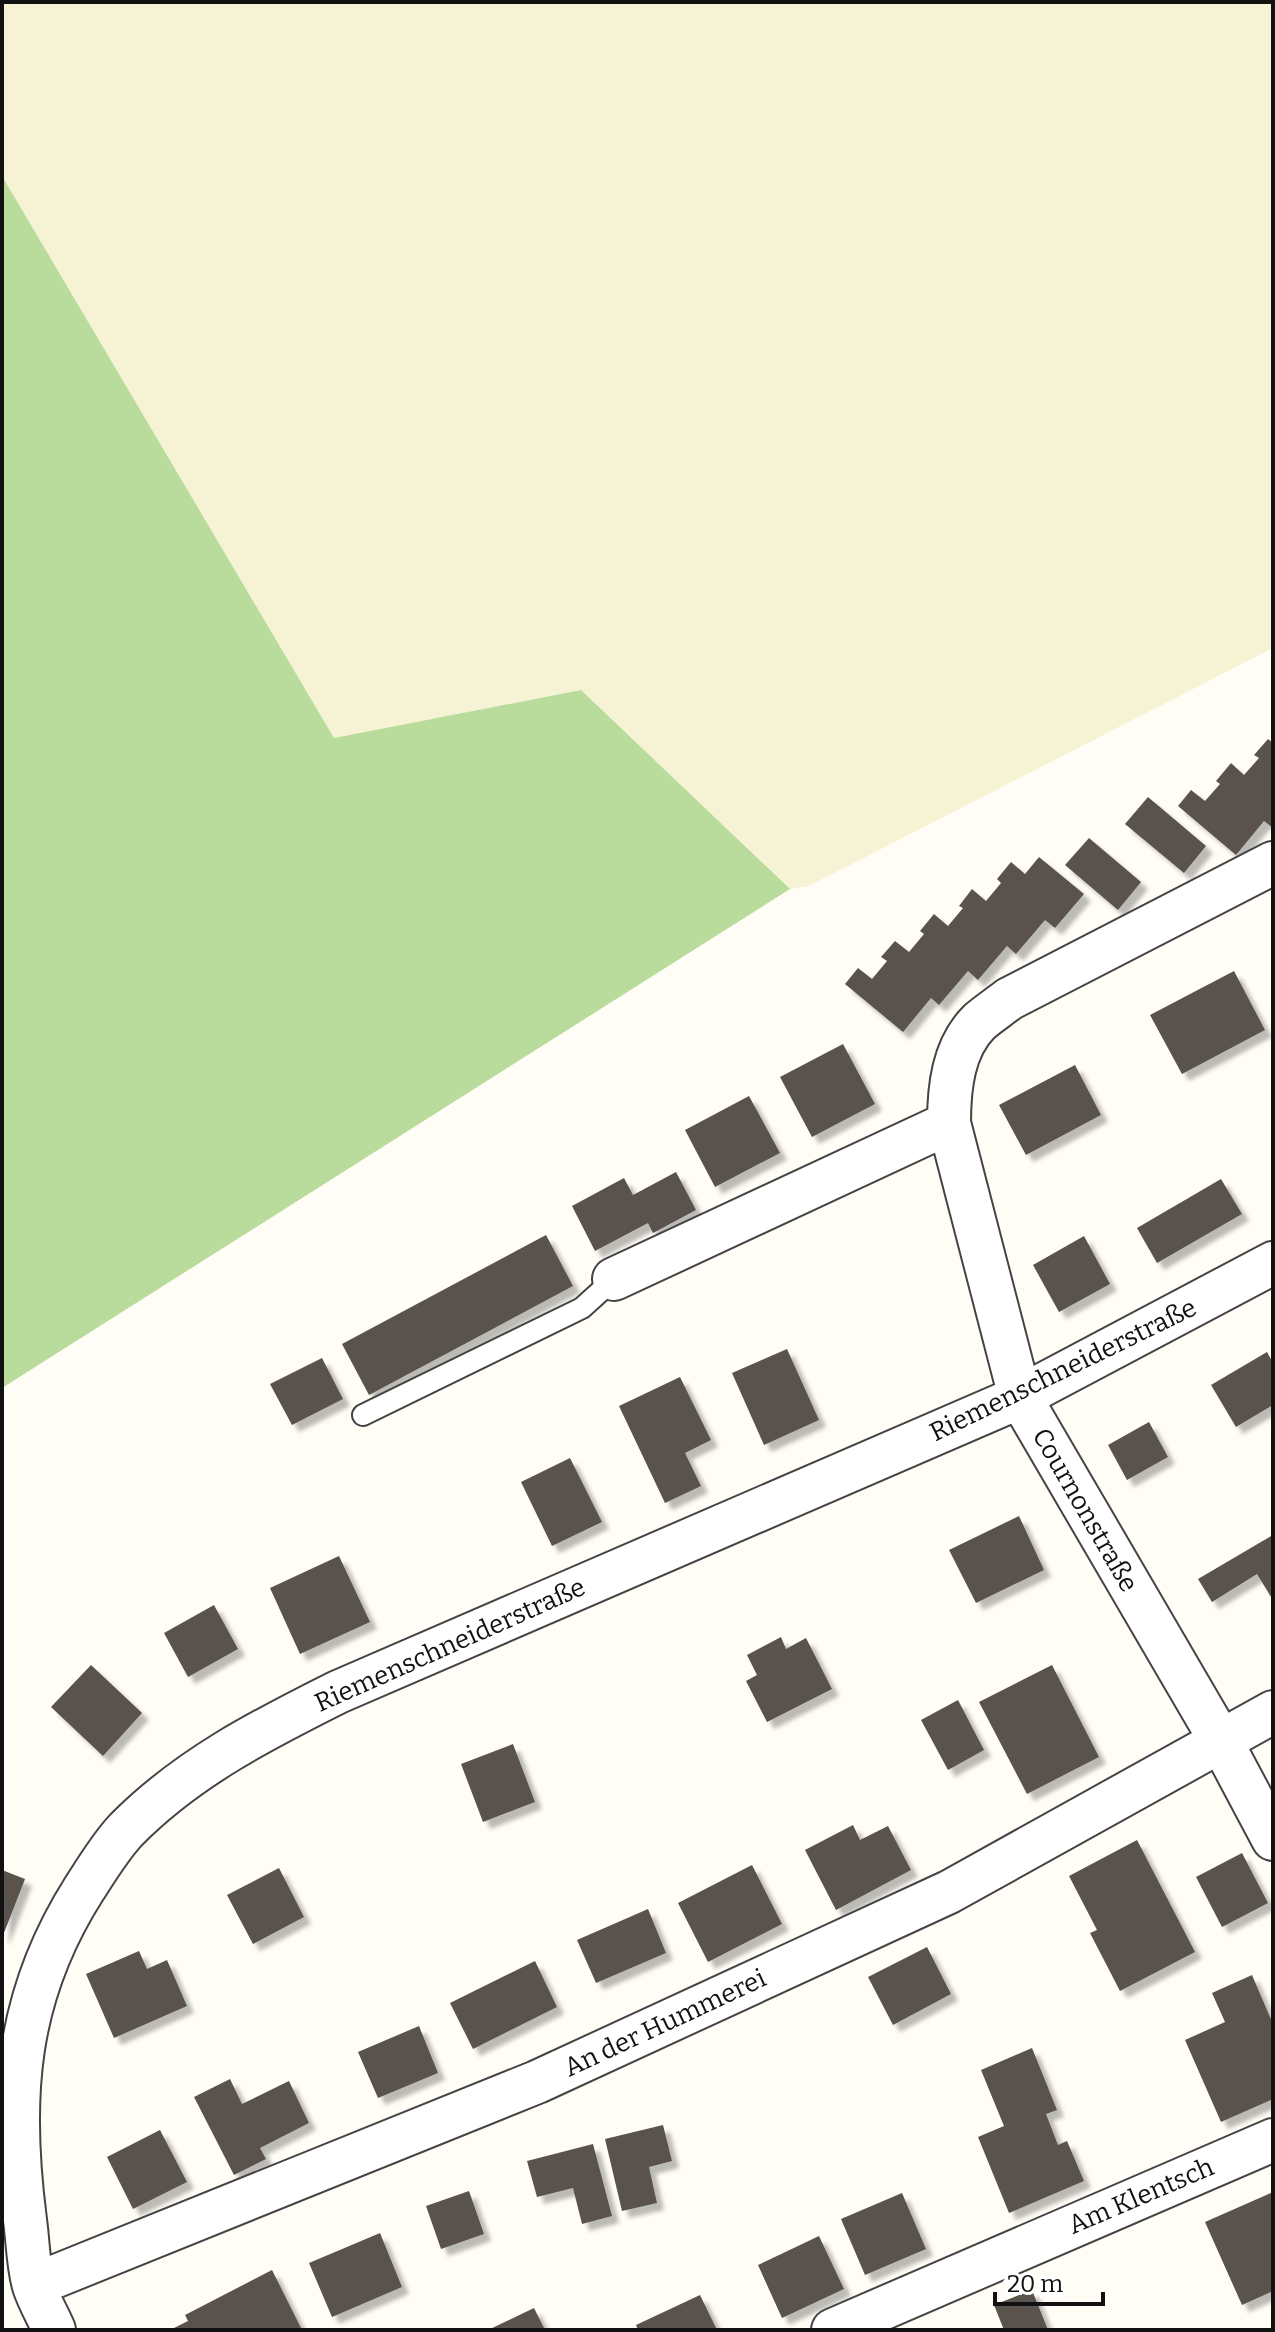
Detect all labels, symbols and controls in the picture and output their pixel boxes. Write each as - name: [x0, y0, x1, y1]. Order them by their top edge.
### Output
- street label: Riemenschneiderstraße: [925, 1292, 1201, 1448]
- street label: Cournonstraße: [1026, 1423, 1144, 1597]
- street label: Riemenschneiderstraße: [310, 1571, 590, 1719]
- street label: An der Hummerei: [559, 1962, 771, 2083]
- street label: Am Klentsch: [1064, 2151, 1218, 2241]
- scale bar: [995, 2256, 1103, 2306]
- text: 20 m: [1007, 2270, 1063, 2298]

